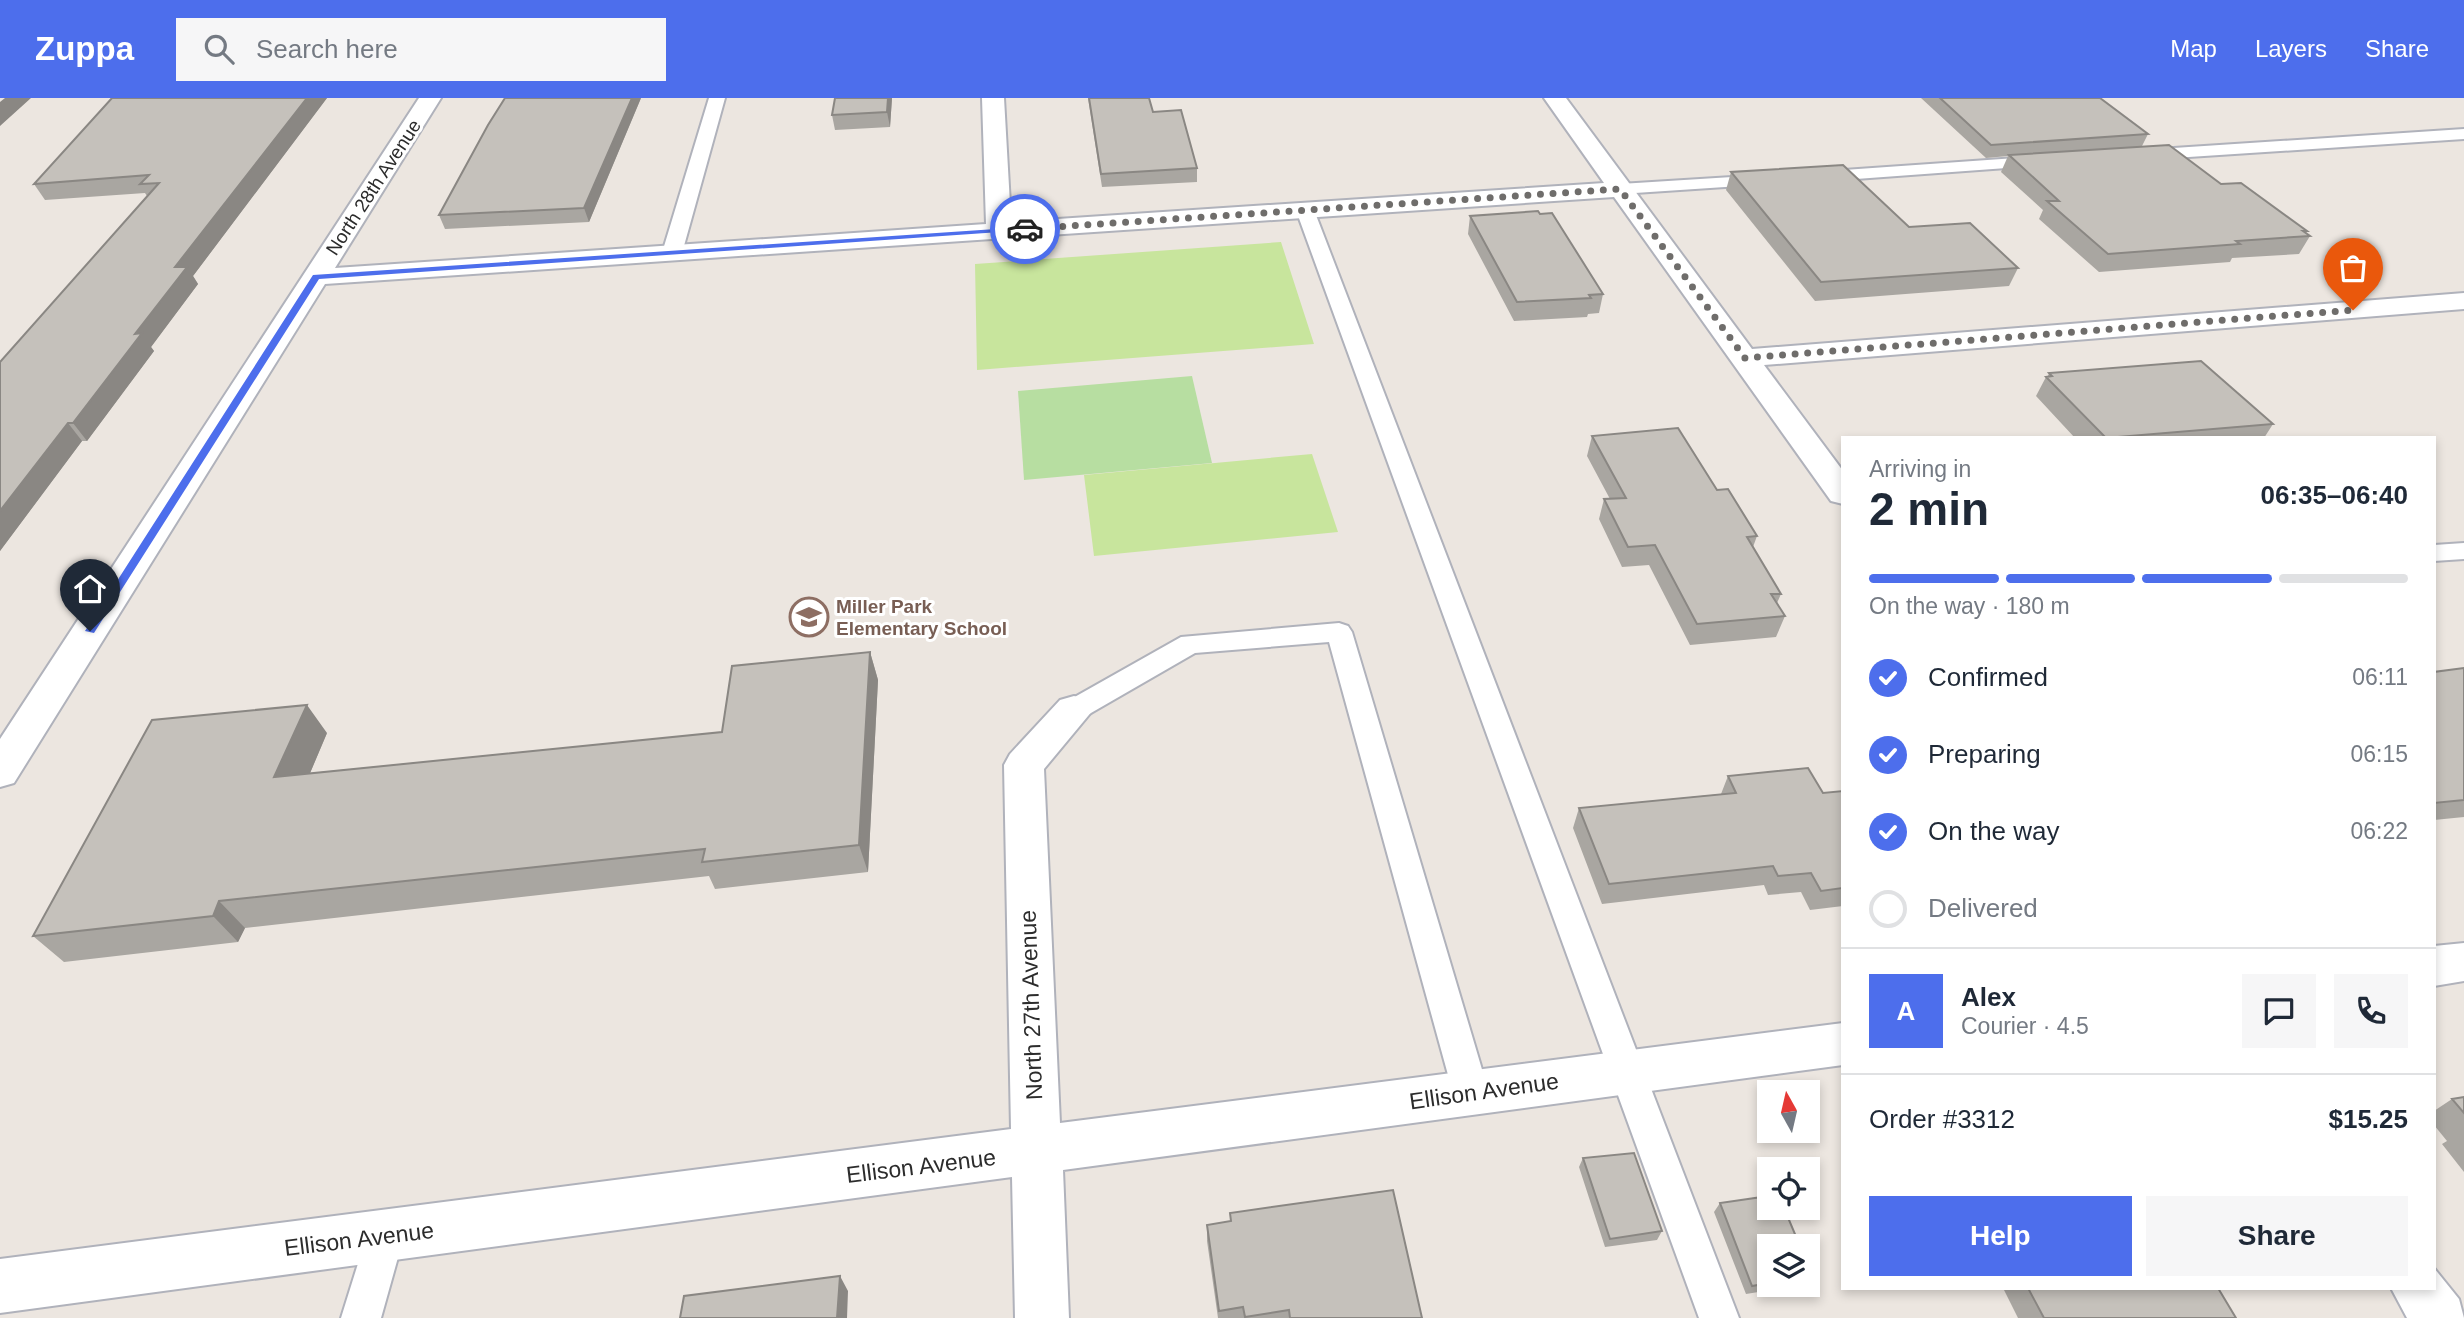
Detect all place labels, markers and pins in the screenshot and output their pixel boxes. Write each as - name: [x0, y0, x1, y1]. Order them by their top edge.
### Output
- pin: [2323, 238, 2383, 310]
- pin: [60, 559, 120, 631]
- school or university icon: Miller Park Elementary School: [788, 596, 830, 638]
- place label: Miller Park Elementary School: [836, 596, 1007, 639]

